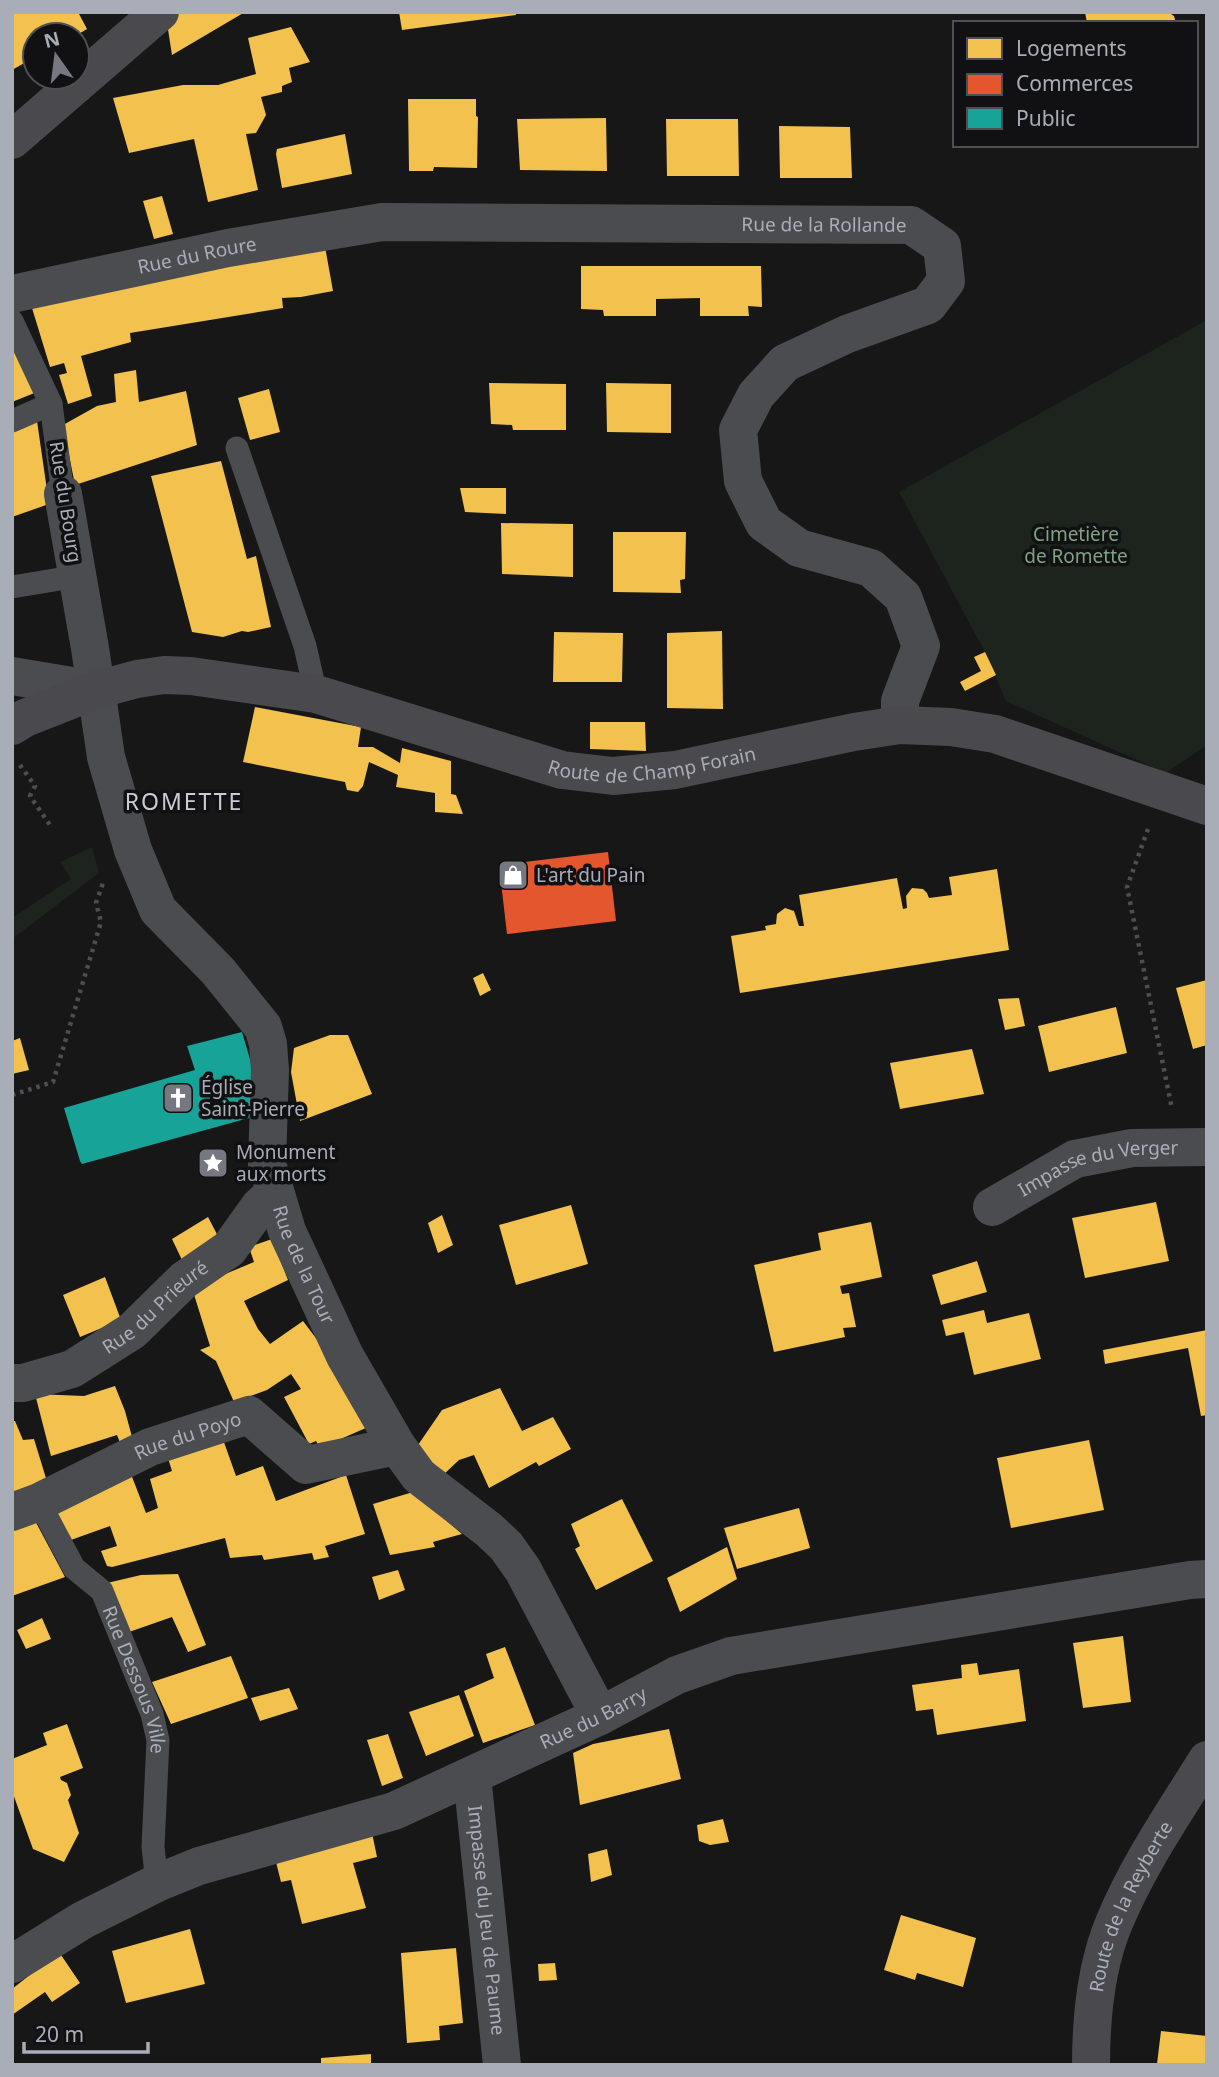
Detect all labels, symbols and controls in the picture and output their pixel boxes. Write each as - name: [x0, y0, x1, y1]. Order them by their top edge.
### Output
- north arrow: [21, 21, 91, 91]
- legend: [953, 21, 1198, 147]
- text: N: [41, 25, 63, 54]
- text: Logements: [1016, 34, 1127, 62]
- text: Commerces: [1016, 69, 1133, 97]
- text: Public: [1016, 104, 1076, 132]
- street label: Rue de la Rollande: [741, 211, 907, 238]
- street label: Rue du Roure: [135, 230, 258, 280]
- street label: Rue du Bourg: [44, 439, 88, 565]
- park label: Cimetière de Romette: [1024, 521, 1128, 569]
- street label: Route de Champ Forain: [545, 740, 758, 789]
- district label: ROMETTE: [125, 785, 243, 817]
- shop icon: L'art du Pain: [496, 858, 530, 892]
- place label: L'art du Pain: [536, 862, 645, 888]
- place label: Église Saint-Pierre: [201, 1074, 305, 1122]
- church icon: Église Saint-Pierre: [161, 1081, 195, 1115]
- street label: Impasse du Verger: [1013, 1134, 1179, 1202]
- place label: Monument aux morts: [236, 1139, 335, 1187]
- place icon: Monument aux morts: [196, 1146, 230, 1180]
- street label: Rue de la Tour: [267, 1202, 341, 1328]
- street label: Rue du Prieuré: [97, 1254, 213, 1360]
- street label: Rue du Poyo: [130, 1405, 244, 1466]
- street label: Rue Dessous Ville: [96, 1602, 171, 1754]
- street label: Rue du Barry: [535, 1680, 651, 1755]
- street label: Impasse du Jeu de Paume: [462, 1804, 512, 2037]
- street label: Route de la Reyberte: [1083, 1816, 1179, 1994]
- scale bar: [24, 2010, 149, 2054]
- text: 20 m: [35, 2020, 84, 2048]

